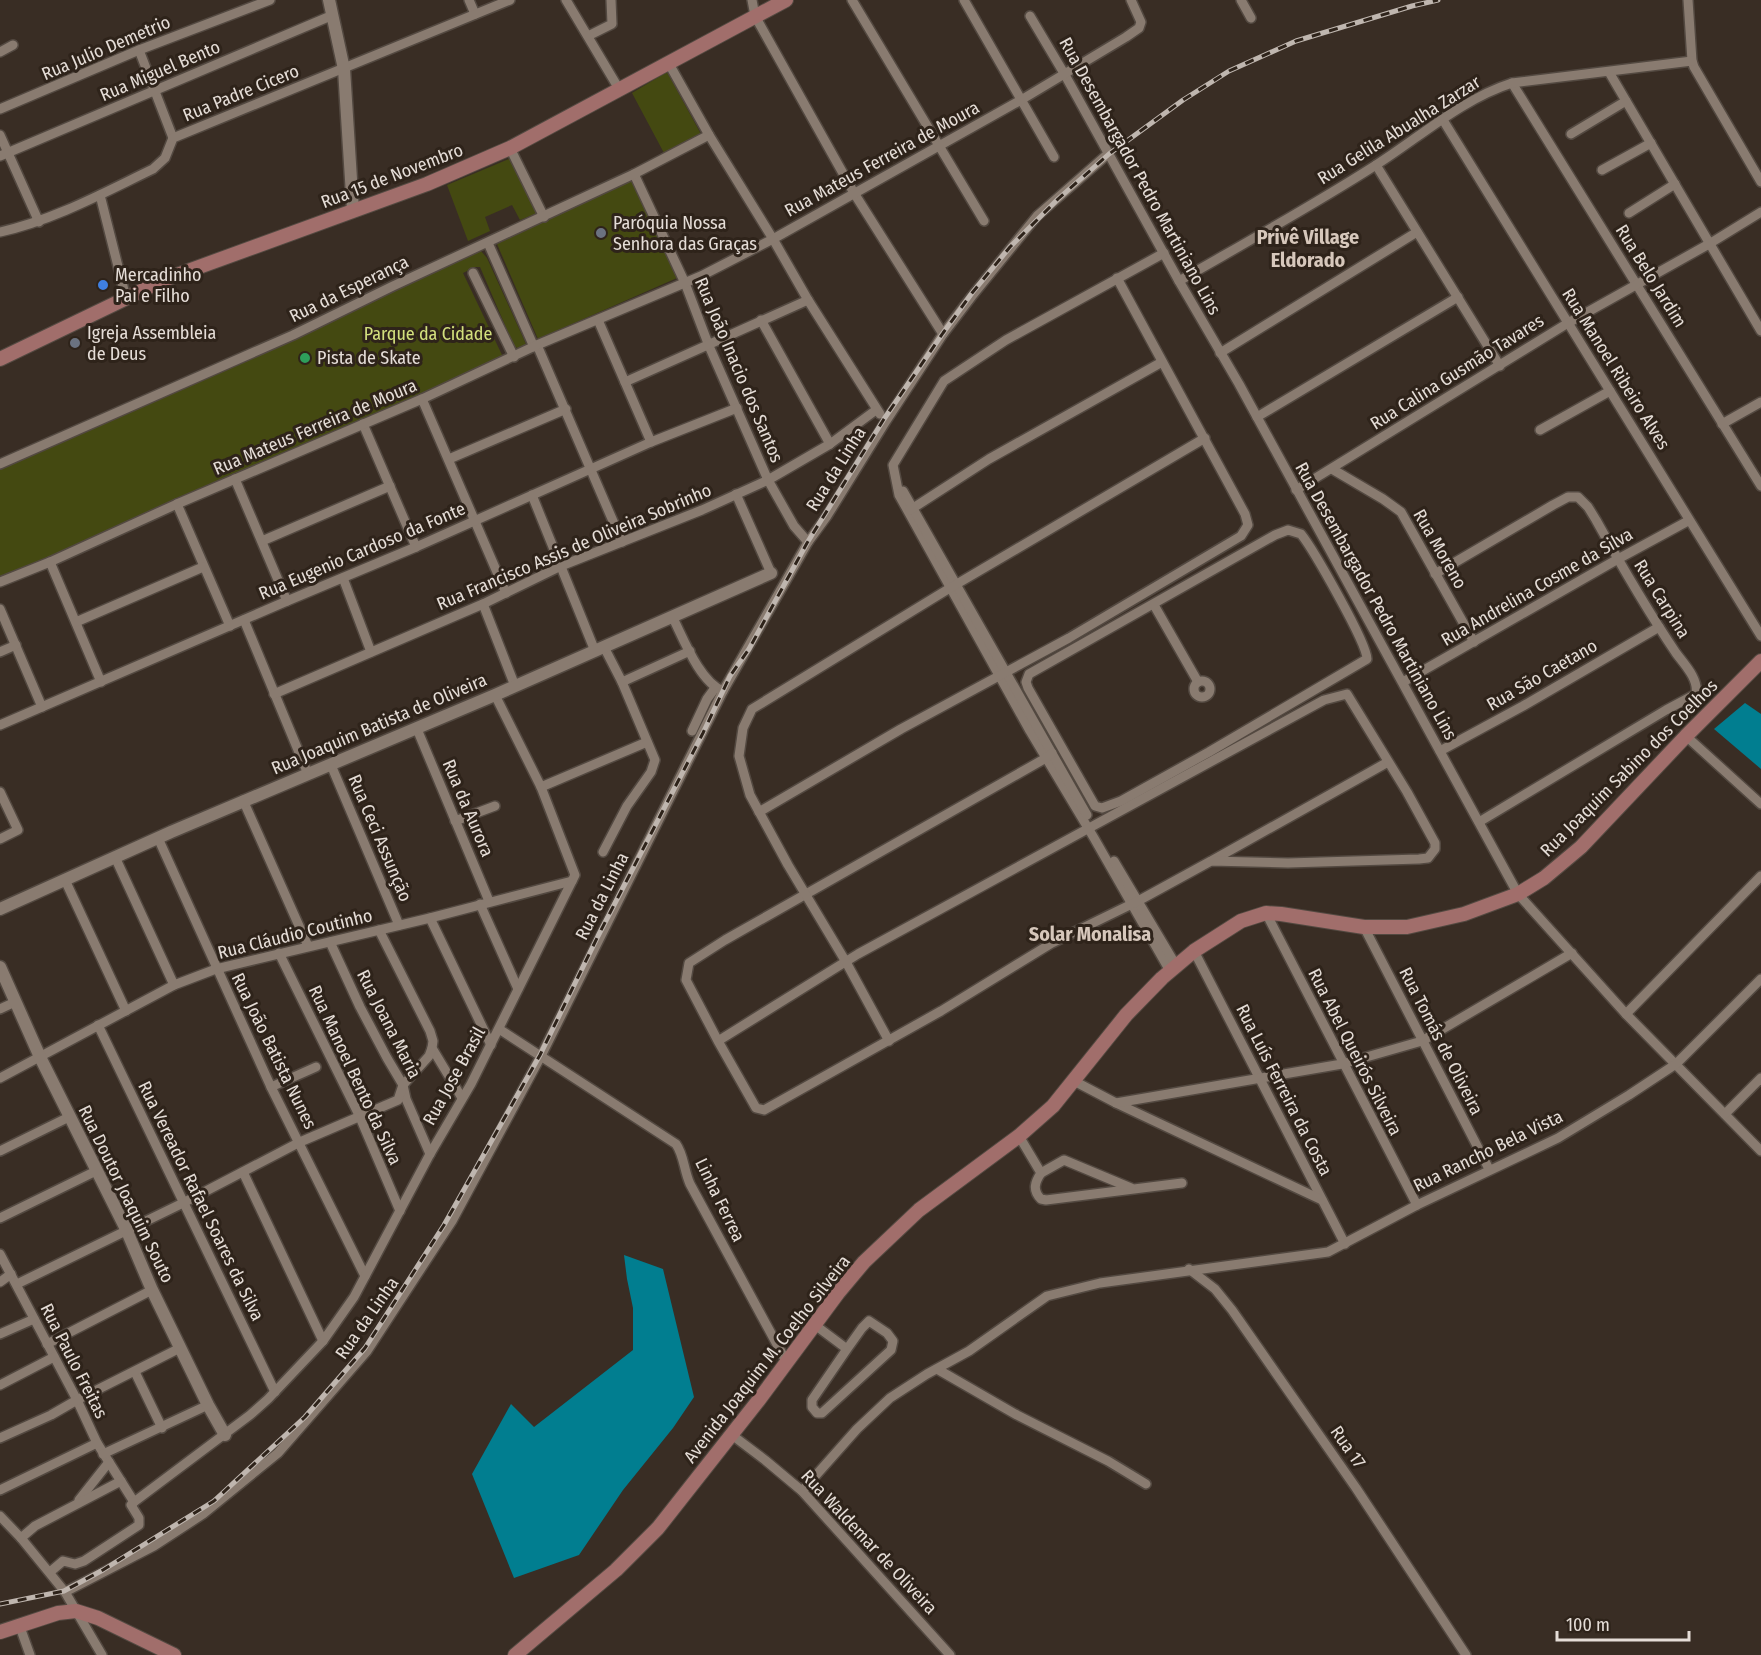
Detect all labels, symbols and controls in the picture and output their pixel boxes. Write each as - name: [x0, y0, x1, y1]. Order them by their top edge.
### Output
- street label: Rua Julio Demetrio: [38, 11, 174, 85]
- street label: Rua Desembargador Pedro Martiniano Lins: [1054, 33, 1226, 319]
- street label: Rua Miguel Bento: [97, 36, 223, 106]
- street label: Rua Padre Cicero: [180, 60, 302, 126]
- street label: Rua Gelila Abualha Zarzar: [1313, 70, 1485, 189]
- street label: Rua Mateus Ferreira de Moura: [781, 96, 983, 222]
- street label: Rua 15 de Novembro: [318, 139, 466, 213]
- place label: Paróquia Nossa Senhora das Graças: [613, 212, 757, 255]
- street label: Rua Belo Jardim: [1611, 221, 1691, 331]
- district label: Privê Village Eldorado: [1257, 225, 1359, 272]
- marker: Paróquia Nossa Senhora das Graças: [594, 226, 608, 240]
- street label: Rua da Esperança: [286, 251, 412, 327]
- place label: Mercadinho Pai e Filho: [115, 264, 201, 307]
- street label: Rua João Inacio dos Santos: [690, 274, 788, 466]
- marker: Mercadinho Pai e Filho: [96, 278, 110, 292]
- street label: Rua Manoel Ribeiro Alves: [1557, 284, 1675, 454]
- street label: Rua Calina Gusmão Tavares: [1366, 309, 1548, 434]
- place label: Igreja Assembleia de Deus: [87, 322, 216, 365]
- park label: Parque da Cidade: [364, 323, 492, 345]
- marker: Igreja Assembleia de Deus: [68, 336, 82, 350]
- place label: Pista de Skate: [317, 347, 421, 369]
- marker: Pista de Skate: [298, 351, 312, 365]
- street label: Rua Mateus Ferreira de Moura: [210, 374, 420, 480]
- street label: Rua da Linha: [801, 423, 871, 515]
- street label: Rua Desembargador Pedro Martiniano Lins: [1290, 458, 1462, 744]
- street label: Rua Francisco Assis de Oliveira Sobrinho: [433, 479, 715, 615]
- street label: Rua Eugenio Cardoso da Fonte: [255, 497, 469, 605]
- street label: Rua Moreno: [1408, 505, 1472, 593]
- street label: Rua Andrelina Cosme da Silva: [1437, 523, 1637, 651]
- street label: Rua Carpina: [1629, 556, 1695, 643]
- street label: Rua São Caetano: [1483, 634, 1601, 716]
- street label: Rua Joaquim Batista de Oliveira: [268, 669, 490, 779]
- street label: Rua Joaquim Sabino dos Coelhos: [1536, 675, 1722, 861]
- street label: Rua da Aurora: [438, 756, 498, 860]
- street label: Rua Ceci Assunção: [343, 771, 417, 905]
- street label: Rua da Linha: [571, 848, 634, 943]
- street label: Rua Cláudio Coutinho: [215, 904, 375, 964]
- district label: Solar Monalisa: [1029, 922, 1151, 946]
- street label: Rua Tomás de Oliveira: [1394, 963, 1488, 1119]
- street label: Rua Abel Queirós Silveira: [1303, 965, 1407, 1139]
- street label: Rua Joana Maria: [352, 966, 426, 1082]
- street label: Rua João Batista Nunes: [227, 969, 322, 1133]
- street label: Rua Manoel Bento da Silva: [304, 982, 406, 1168]
- street label: Rua Luís Ferreira da Costa: [1231, 1001, 1337, 1180]
- street label: Rua Jose Brasil: [418, 1023, 490, 1129]
- street label: Rua Vereador Rafael Soares da Silva: [133, 1078, 269, 1325]
- street label: Rua Doutor Joaquim Souto: [73, 1102, 179, 1286]
- street label: Rua Rancho Bela Vista: [1410, 1105, 1566, 1197]
- street label: Linha Ferrea: [690, 1155, 750, 1246]
- street label: Avenida Joaquim M. Coelho Silveira: [679, 1251, 855, 1467]
- street label: Rua da Linha: [331, 1273, 403, 1363]
- street label: Rua Paulo Freitas: [36, 1300, 113, 1422]
- street label: Rua 17: [1326, 1422, 1370, 1472]
- street label: Rua Waldemar de Oliveira: [796, 1465, 942, 1619]
- scale bar: [1557, 1604, 1689, 1642]
- text: 100 m: [1566, 1614, 1610, 1636]

